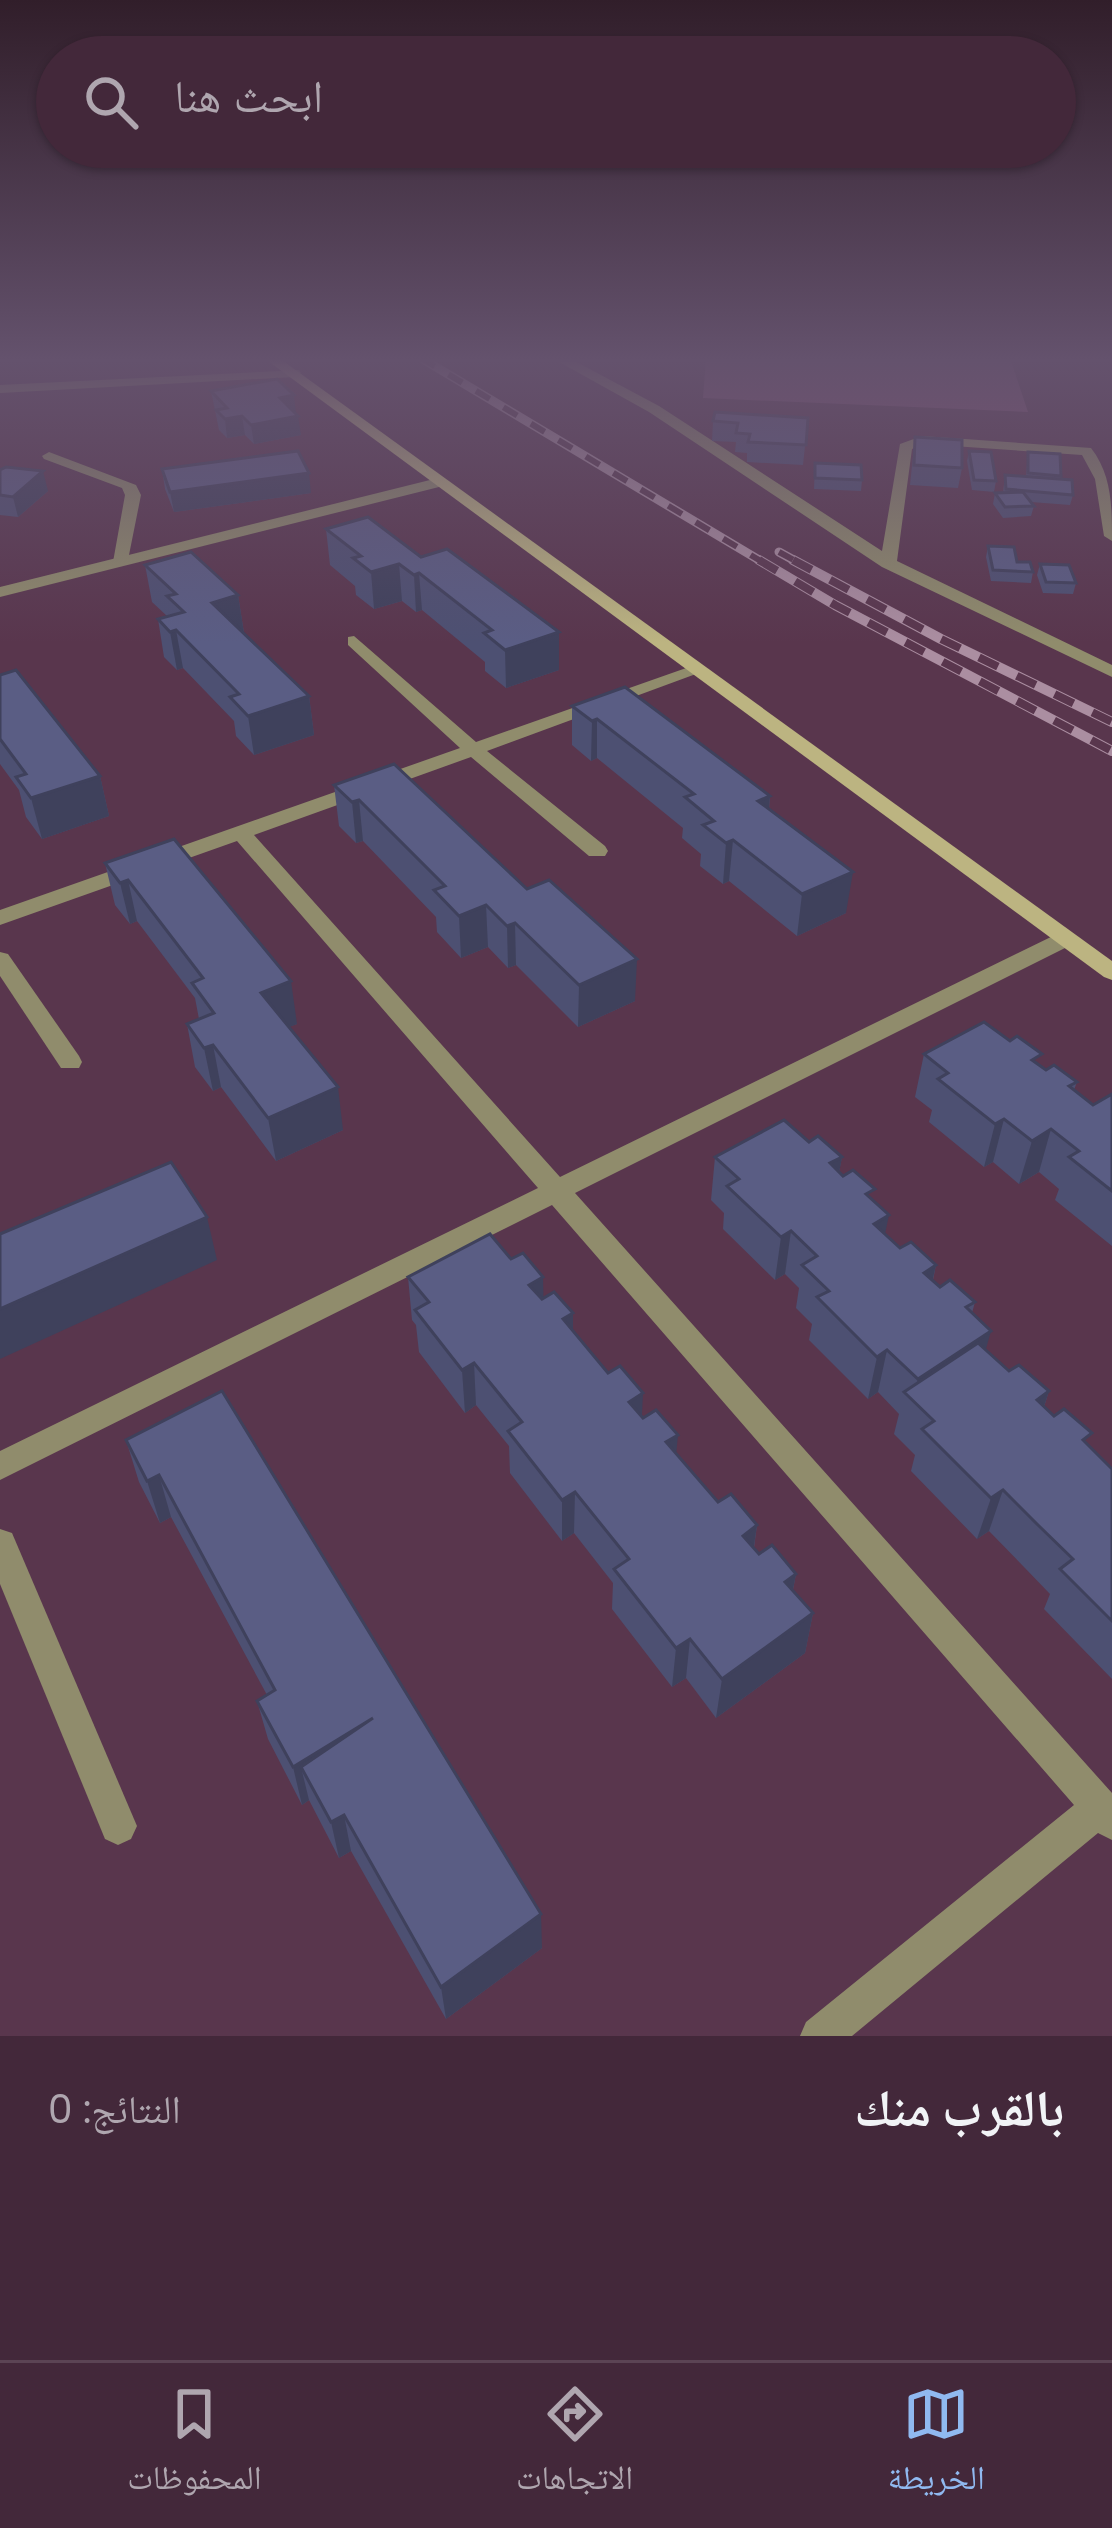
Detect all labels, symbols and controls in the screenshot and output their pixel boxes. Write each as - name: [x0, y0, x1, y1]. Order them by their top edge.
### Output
- search box: [36, 36, 1076, 168]
- text: ابحث هنا: [174, 65, 323, 128]
- icon: search: [78, 69, 144, 135]
- text: بالقرب منك: [854, 2072, 1064, 2144]
- text: النتائج: 0: [48, 2082, 181, 2137]
- tab: المحفوظات: [127, 2381, 262, 2510]
- tab: الاتجاهات: [516, 2381, 633, 2510]
- tab: الخريطة: [888, 2381, 985, 2510]

